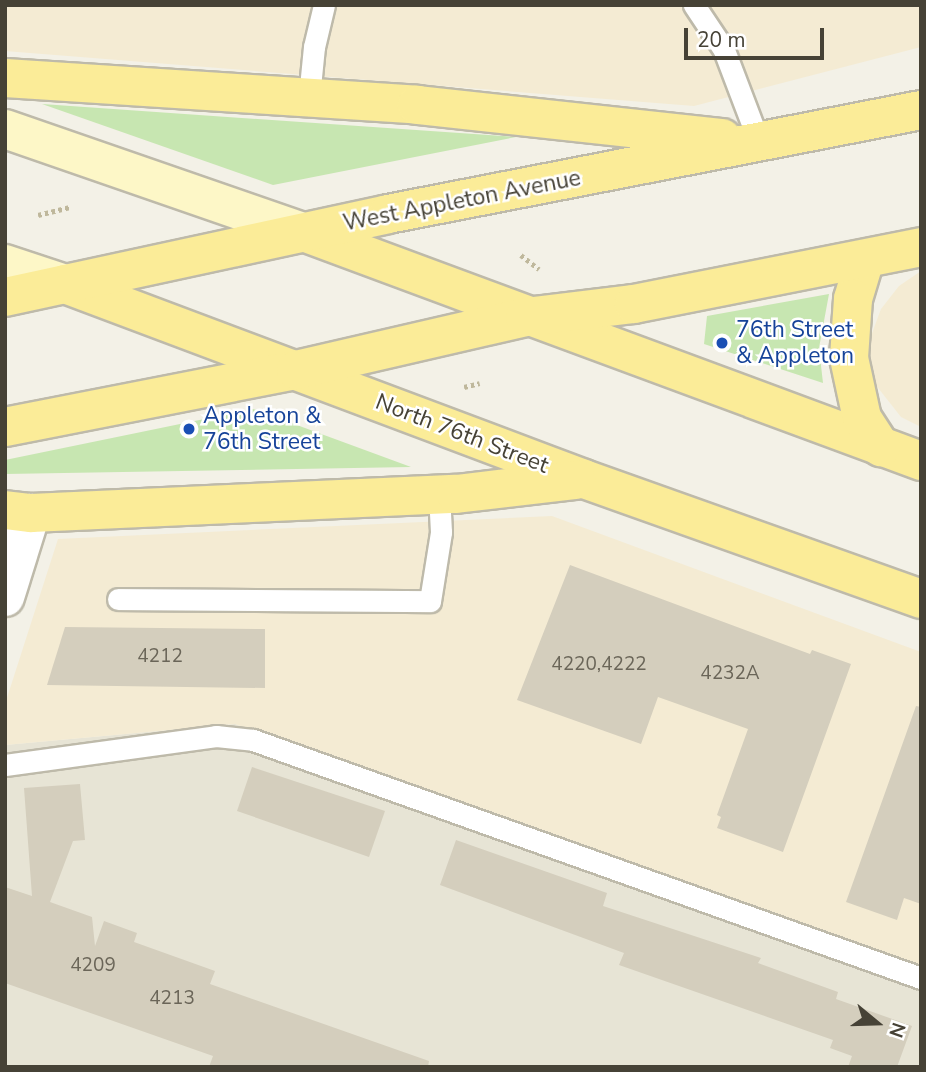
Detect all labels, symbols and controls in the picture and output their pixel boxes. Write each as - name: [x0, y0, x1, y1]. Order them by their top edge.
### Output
- scale bar: [688, 14, 828, 58]
- text: 20 m: [697, 26, 746, 54]
- street label: West Appleton Avenue: [341, 164, 583, 238]
- place label: 76th Street & Appleton: [736, 316, 854, 370]
- marker: 76th Street & Appleton: [714, 335, 730, 351]
- street label: North 76th Street: [372, 388, 552, 480]
- place label: Appleton & 76th Street: [203, 402, 321, 456]
- marker: Appleton & 76th Street: [181, 421, 197, 437]
- house number: 4212: [137, 646, 183, 668]
- house number: 4220,4222: [551, 654, 647, 676]
- house number: 4232A: [700, 663, 760, 685]
- house number: 4209: [70, 955, 116, 977]
- house number: 4213: [149, 988, 195, 1010]
- north arrow: [842, 988, 912, 1058]
- text: N: [882, 1019, 911, 1041]

